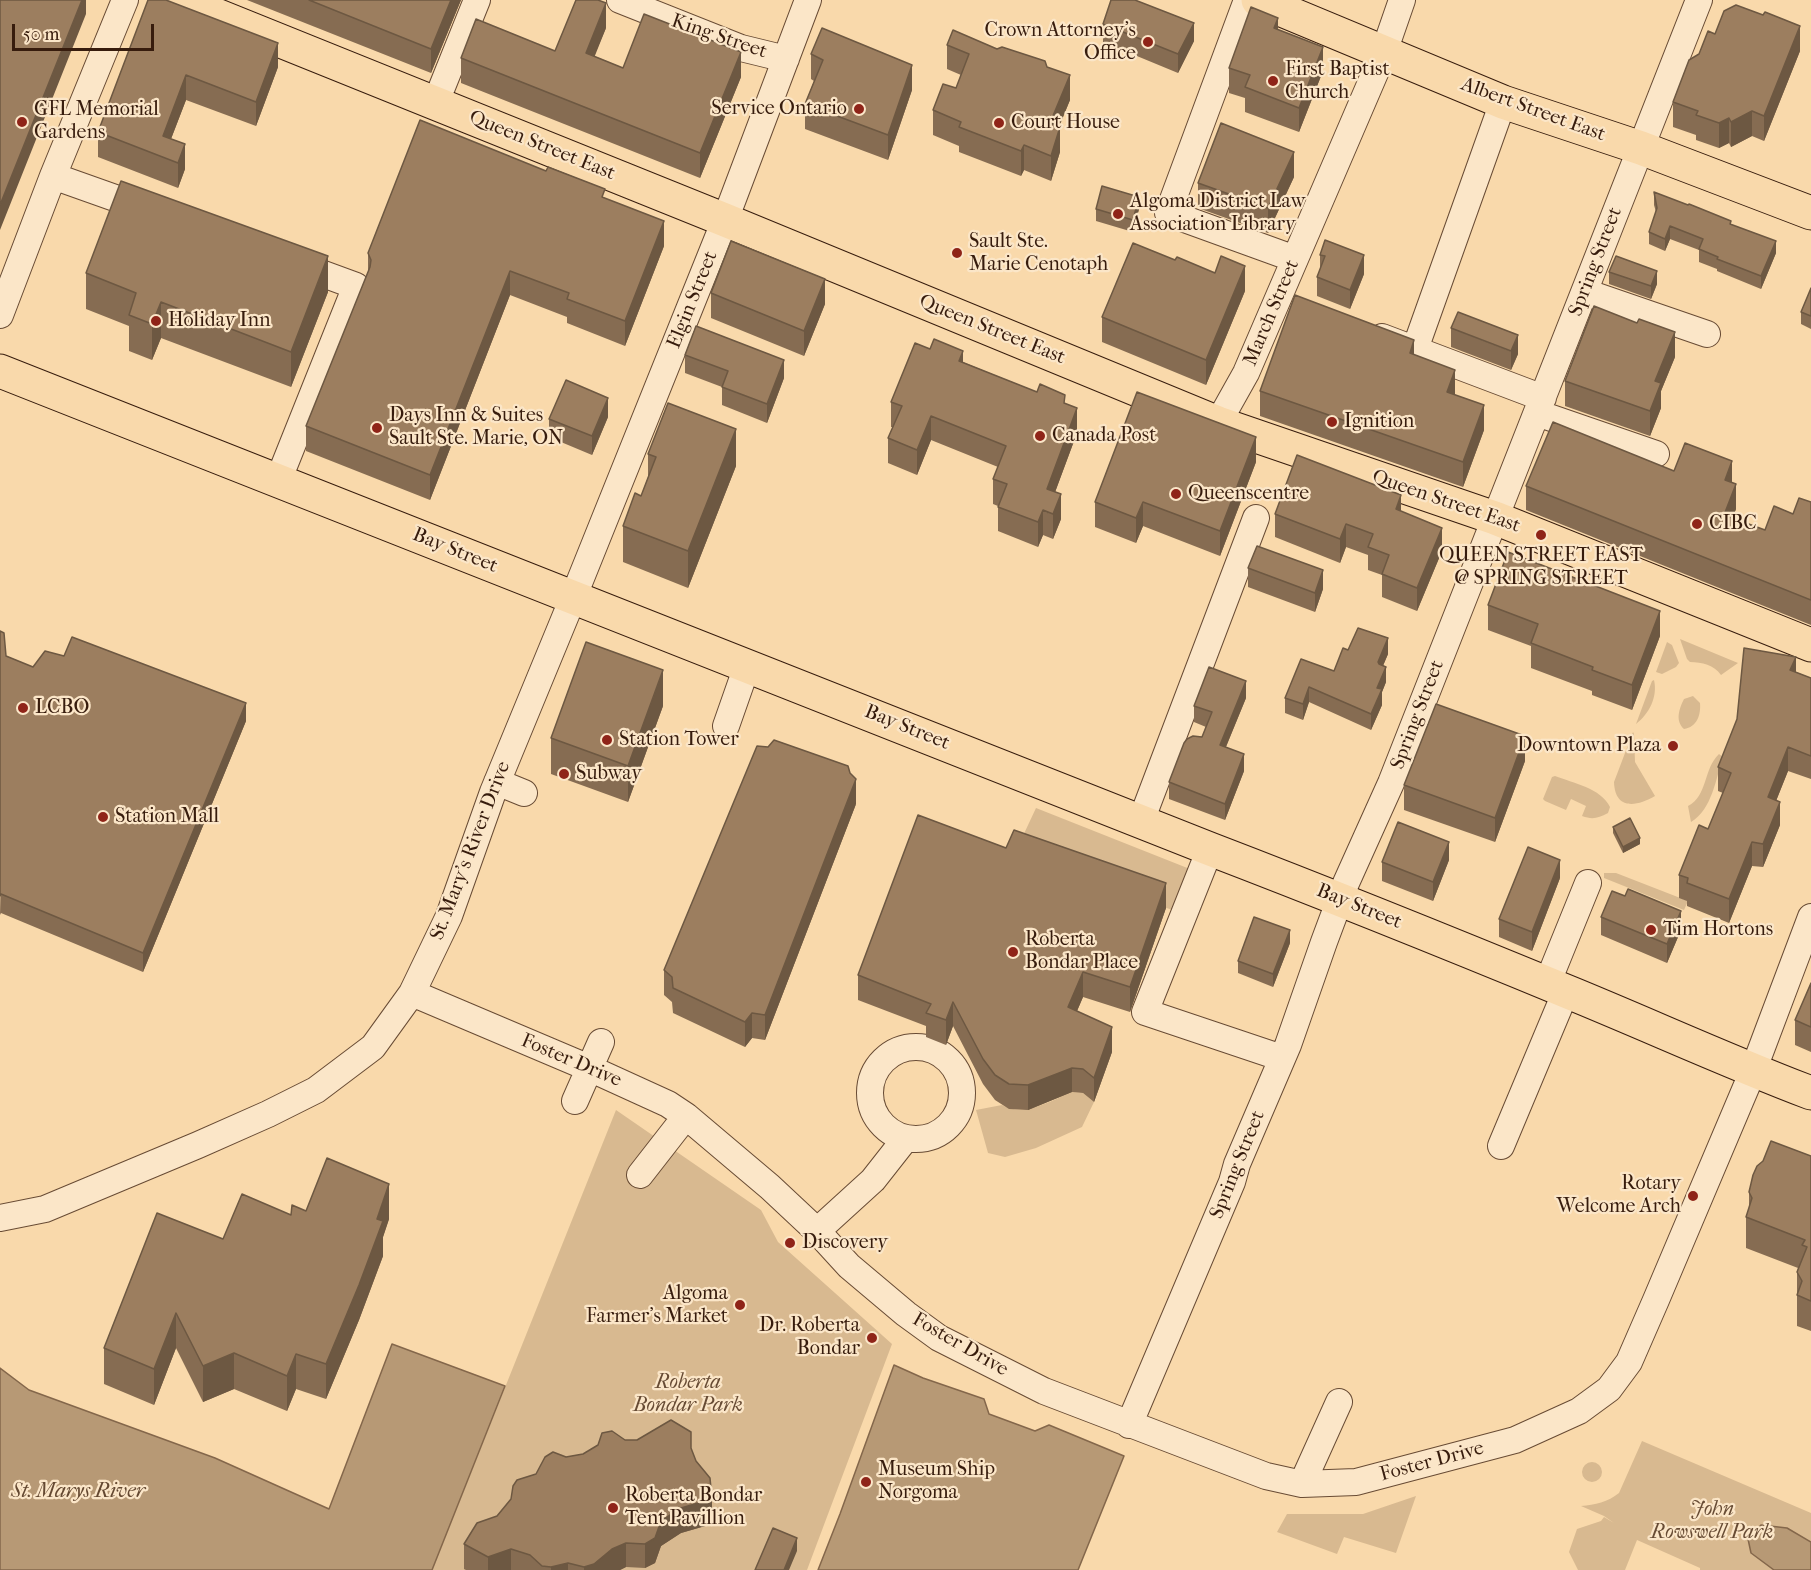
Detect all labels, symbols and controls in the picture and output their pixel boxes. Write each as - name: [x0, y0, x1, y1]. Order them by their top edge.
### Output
- street label: King Street: [668, 9, 770, 65]
- scale bar: [15, 12, 158, 50]
- place label: Crown Attorney's Office: [984, 19, 1136, 66]
- text: 50 m: [23, 24, 59, 45]
- marker: Crown Attorney's Office: [1141, 35, 1155, 49]
- place label: First Baptist Church: [1285, 58, 1390, 105]
- street label: Albert Street East: [1458, 73, 1608, 147]
- marker: First Baptist Church: [1266, 74, 1280, 88]
- place label: Service Ontario: [711, 97, 847, 121]
- place label: GFL Memorial Gardens: [34, 98, 159, 145]
- marker: Service Ontario: [852, 102, 866, 116]
- street label: Queen Street East: [465, 106, 619, 186]
- place label: Court House: [1011, 111, 1120, 135]
- marker: GFL Memorial Gardens: [15, 115, 29, 129]
- marker: Court House: [992, 116, 1006, 130]
- place label: Algoma District Law Association Library: [1130, 190, 1305, 237]
- street label: Spring Street: [1564, 204, 1628, 320]
- marker: Algoma District Law Association Library: [1111, 207, 1125, 221]
- place label: Sault Ste. Marie Cenotaph: [969, 230, 1108, 277]
- marker: Sault Ste. Marie Cenotaph: [950, 246, 964, 260]
- street label: Elgin Street: [663, 248, 723, 352]
- street label: March Street: [1239, 256, 1305, 370]
- street label: Queen Street East: [915, 290, 1069, 370]
- place label: Holiday Inn: [168, 309, 271, 333]
- marker: Holiday Inn: [149, 314, 163, 328]
- place label: Days Inn & Suites Sault Ste. Marie, ON: [389, 404, 563, 451]
- place label: Ignition: [1344, 410, 1414, 434]
- marker: Ignition: [1325, 415, 1339, 429]
- marker: Days Inn & Suites Sault Ste. Marie, ON: [370, 421, 384, 435]
- place label: Canada Post: [1052, 424, 1156, 448]
- marker: Canada Post: [1033, 429, 1047, 443]
- street label: Queen Street East: [1369, 465, 1523, 539]
- place label: Queenscentre: [1188, 482, 1309, 506]
- marker: Queenscentre: [1169, 487, 1183, 501]
- place label: CIBC: [1709, 512, 1757, 536]
- marker: CIBC: [1690, 517, 1704, 531]
- street label: Bay Street: [409, 523, 501, 579]
- marker: QUEEN STREET EAST @ SPRING STREET: [1534, 528, 1548, 542]
- place label: QUEEN STREET EAST @ SPRING STREET: [1439, 544, 1643, 591]
- street label: Spring Street: [1386, 657, 1450, 773]
- place label: LCBO: [35, 696, 89, 720]
- street label: Bay Street: [861, 700, 953, 756]
- marker: LCBO: [16, 701, 30, 715]
- place label: Station Tower: [619, 728, 739, 752]
- marker: Station Tower: [600, 733, 614, 747]
- place label: Downtown Plaza: [1517, 734, 1661, 758]
- marker: Downtown Plaza: [1666, 739, 1680, 753]
- street label: St. Mary's River Drive: [426, 758, 516, 944]
- place label: Subway: [576, 762, 642, 786]
- marker: Subway: [557, 767, 571, 781]
- place label: Station Mall: [115, 805, 219, 829]
- marker: Station Mall: [96, 810, 110, 824]
- street label: Bay Street: [1313, 879, 1405, 935]
- place label: Tim Hortons: [1663, 918, 1773, 942]
- marker: Tim Hortons: [1644, 923, 1658, 937]
- place label: Roberta Bondar Place: [1025, 928, 1138, 975]
- marker: Roberta Bondar Place: [1006, 945, 1020, 959]
- street label: Foster Drive: [517, 1029, 625, 1093]
- street label: Spring Street: [1205, 1107, 1271, 1223]
- place label: Rotary Welcome Arch: [1557, 1172, 1681, 1219]
- marker: Rotary Welcome Arch: [1686, 1189, 1700, 1203]
- place label: Discovery: [802, 1231, 888, 1255]
- marker: Discovery: [783, 1236, 797, 1250]
- place label: Algoma Farmer's Market: [586, 1282, 728, 1329]
- marker: Algoma Farmer's Market: [733, 1298, 747, 1312]
- street label: Foster Drive: [908, 1308, 1012, 1382]
- place label: Dr. Roberta Bondar: [759, 1314, 860, 1361]
- marker: Dr. Roberta Bondar: [865, 1331, 879, 1345]
- park label: Roberta Bondar Park: [633, 1371, 743, 1418]
- street label: Foster Drive: [1377, 1437, 1487, 1487]
- place label: Museum Ship Norgoma: [878, 1458, 995, 1505]
- marker: Museum Ship Norgoma: [859, 1475, 873, 1489]
- water label: St. Marys River: [11, 1479, 145, 1505]
- place label: Roberta Bondar Tent Pavillion: [625, 1484, 762, 1531]
- park label: John Rowswell Park: [1651, 1498, 1773, 1545]
- marker: Roberta Bondar Tent Pavillion: [606, 1501, 620, 1515]

